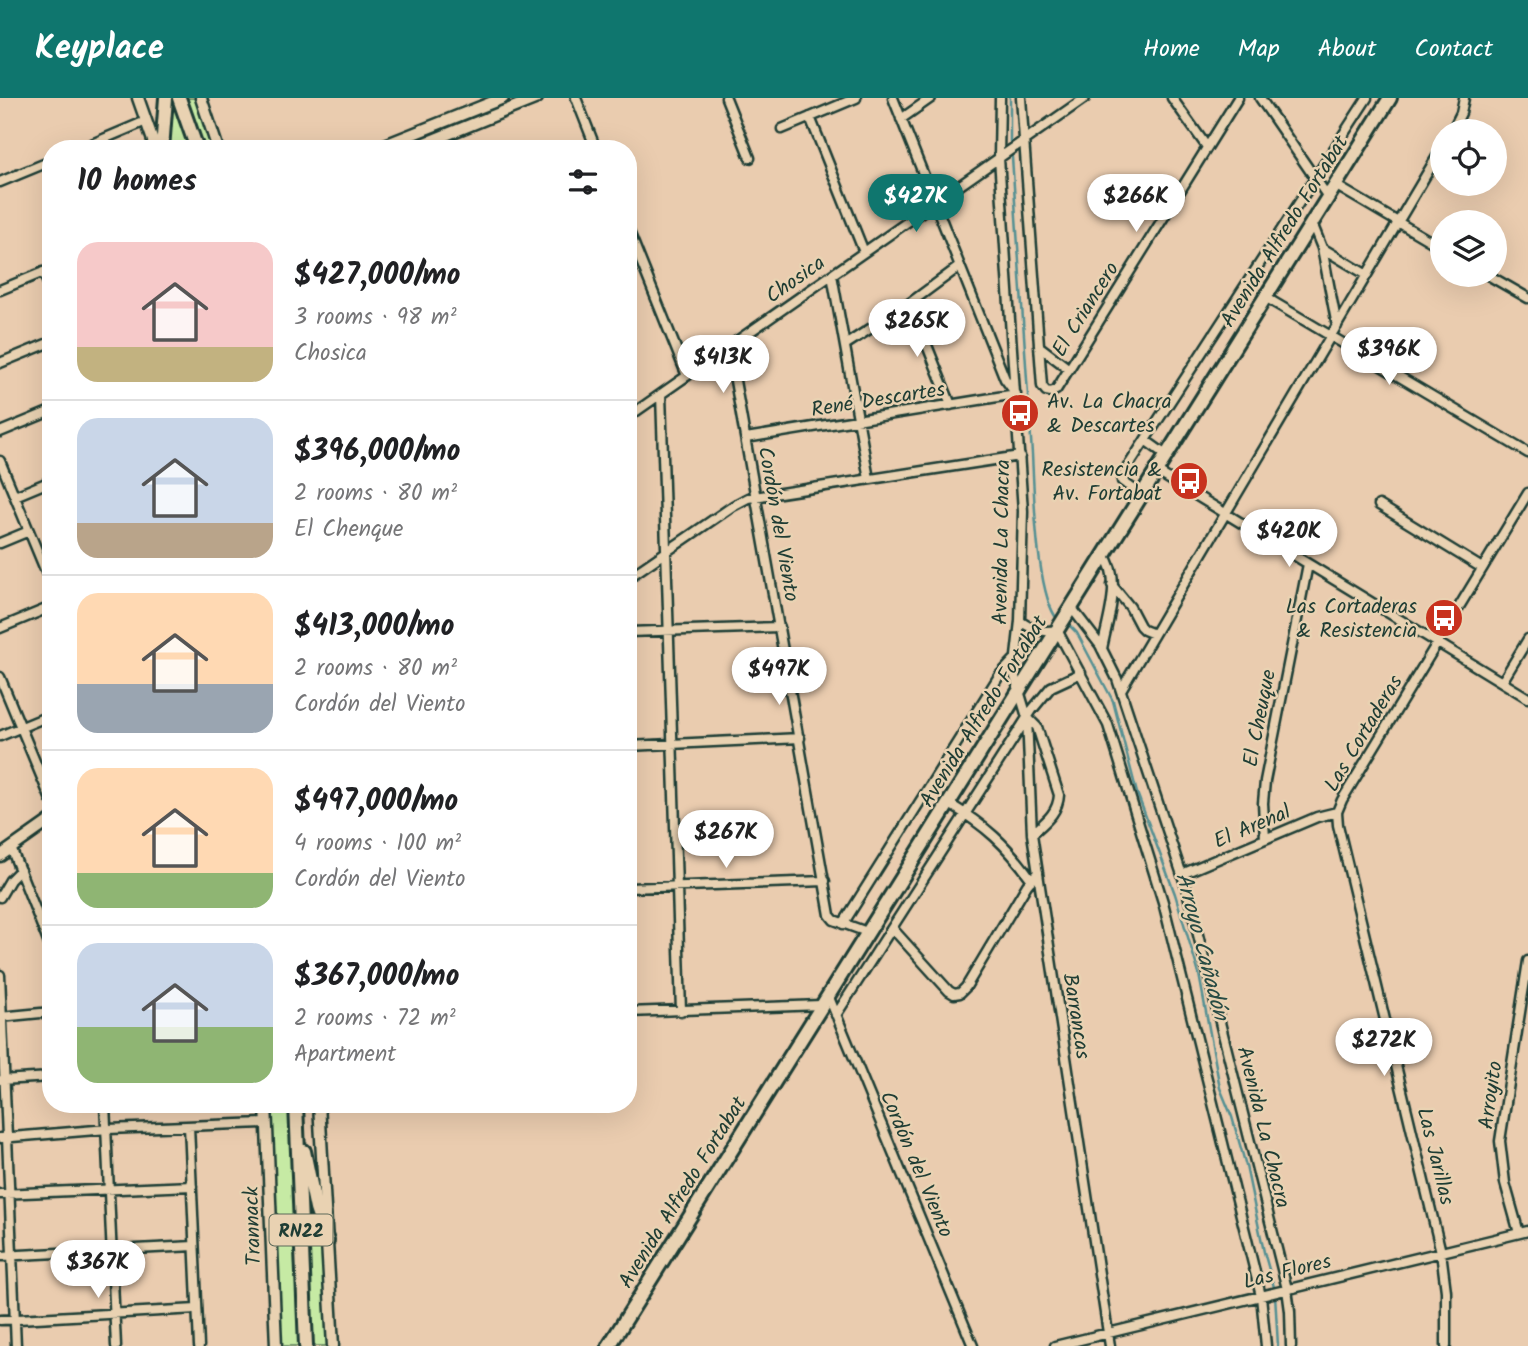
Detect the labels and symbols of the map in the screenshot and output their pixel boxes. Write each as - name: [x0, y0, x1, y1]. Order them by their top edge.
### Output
- street label: Avenida Alfredo Fortabat: [1213, 129, 1358, 334]
- pin: $427K: [867, 174, 965, 234]
- pin: $266K: [1087, 174, 1185, 234]
- street label: Chosica: [759, 248, 833, 313]
- street label: El Criancero: [1044, 256, 1129, 364]
- pin: $265K: [868, 300, 966, 359]
- pin: $396K: [1340, 328, 1438, 387]
- pin: $413K: [674, 336, 772, 395]
- street label: René Descartes: [809, 374, 948, 427]
- place label: Av. La Chacra & Descartes: [1047, 386, 1172, 443]
- bus stop icon: Av. La Chacra & Descartes: [999, 392, 1041, 434]
- street label: Cordón del Viento: [748, 444, 807, 604]
- place label: Resistencia & Av. Fortabat: [1041, 454, 1163, 511]
- street label: Avenida La Chacra: [985, 459, 1020, 625]
- bus stop icon: Resistencia & Av. Fortabat: [1168, 460, 1210, 502]
- pin: $420K: [1240, 510, 1338, 569]
- place label: Las Cortaderas & Resistencia: [1286, 591, 1417, 648]
- bus stop icon: Las Cortaderas & Resistencia: [1423, 597, 1465, 639]
- street label: Avenida Alfredo Fortabat: [912, 609, 1057, 814]
- pin: $497K: [730, 648, 828, 707]
- street label: El Cheuque: [1235, 666, 1286, 770]
- street label: Las Cortaderas: [1316, 669, 1412, 799]
- street label: El Arenal: [1209, 796, 1296, 858]
- pin: $267K: [677, 810, 775, 870]
- water label: Arroyo Cañadón: [1164, 869, 1239, 1026]
- street label: Barrancas: [1052, 971, 1099, 1061]
- pin: $272K: [1335, 1018, 1433, 1078]
- street label: Avenida La Chacra: [1227, 1043, 1299, 1212]
- street label: Arroyito: [1470, 1059, 1513, 1132]
- street label: Cordón del Viento: [870, 1086, 961, 1243]
- street label: Avenida Alfredo Fortabat: [611, 1090, 756, 1295]
- street label: Las Jarillas: [1407, 1104, 1463, 1209]
- street label: Trannack: [236, 1186, 271, 1266]
- road number: RN22: [270, 1214, 332, 1246]
- pin: $367K: [49, 1240, 147, 1300]
- street label: Las Flores: [1240, 1246, 1335, 1299]

